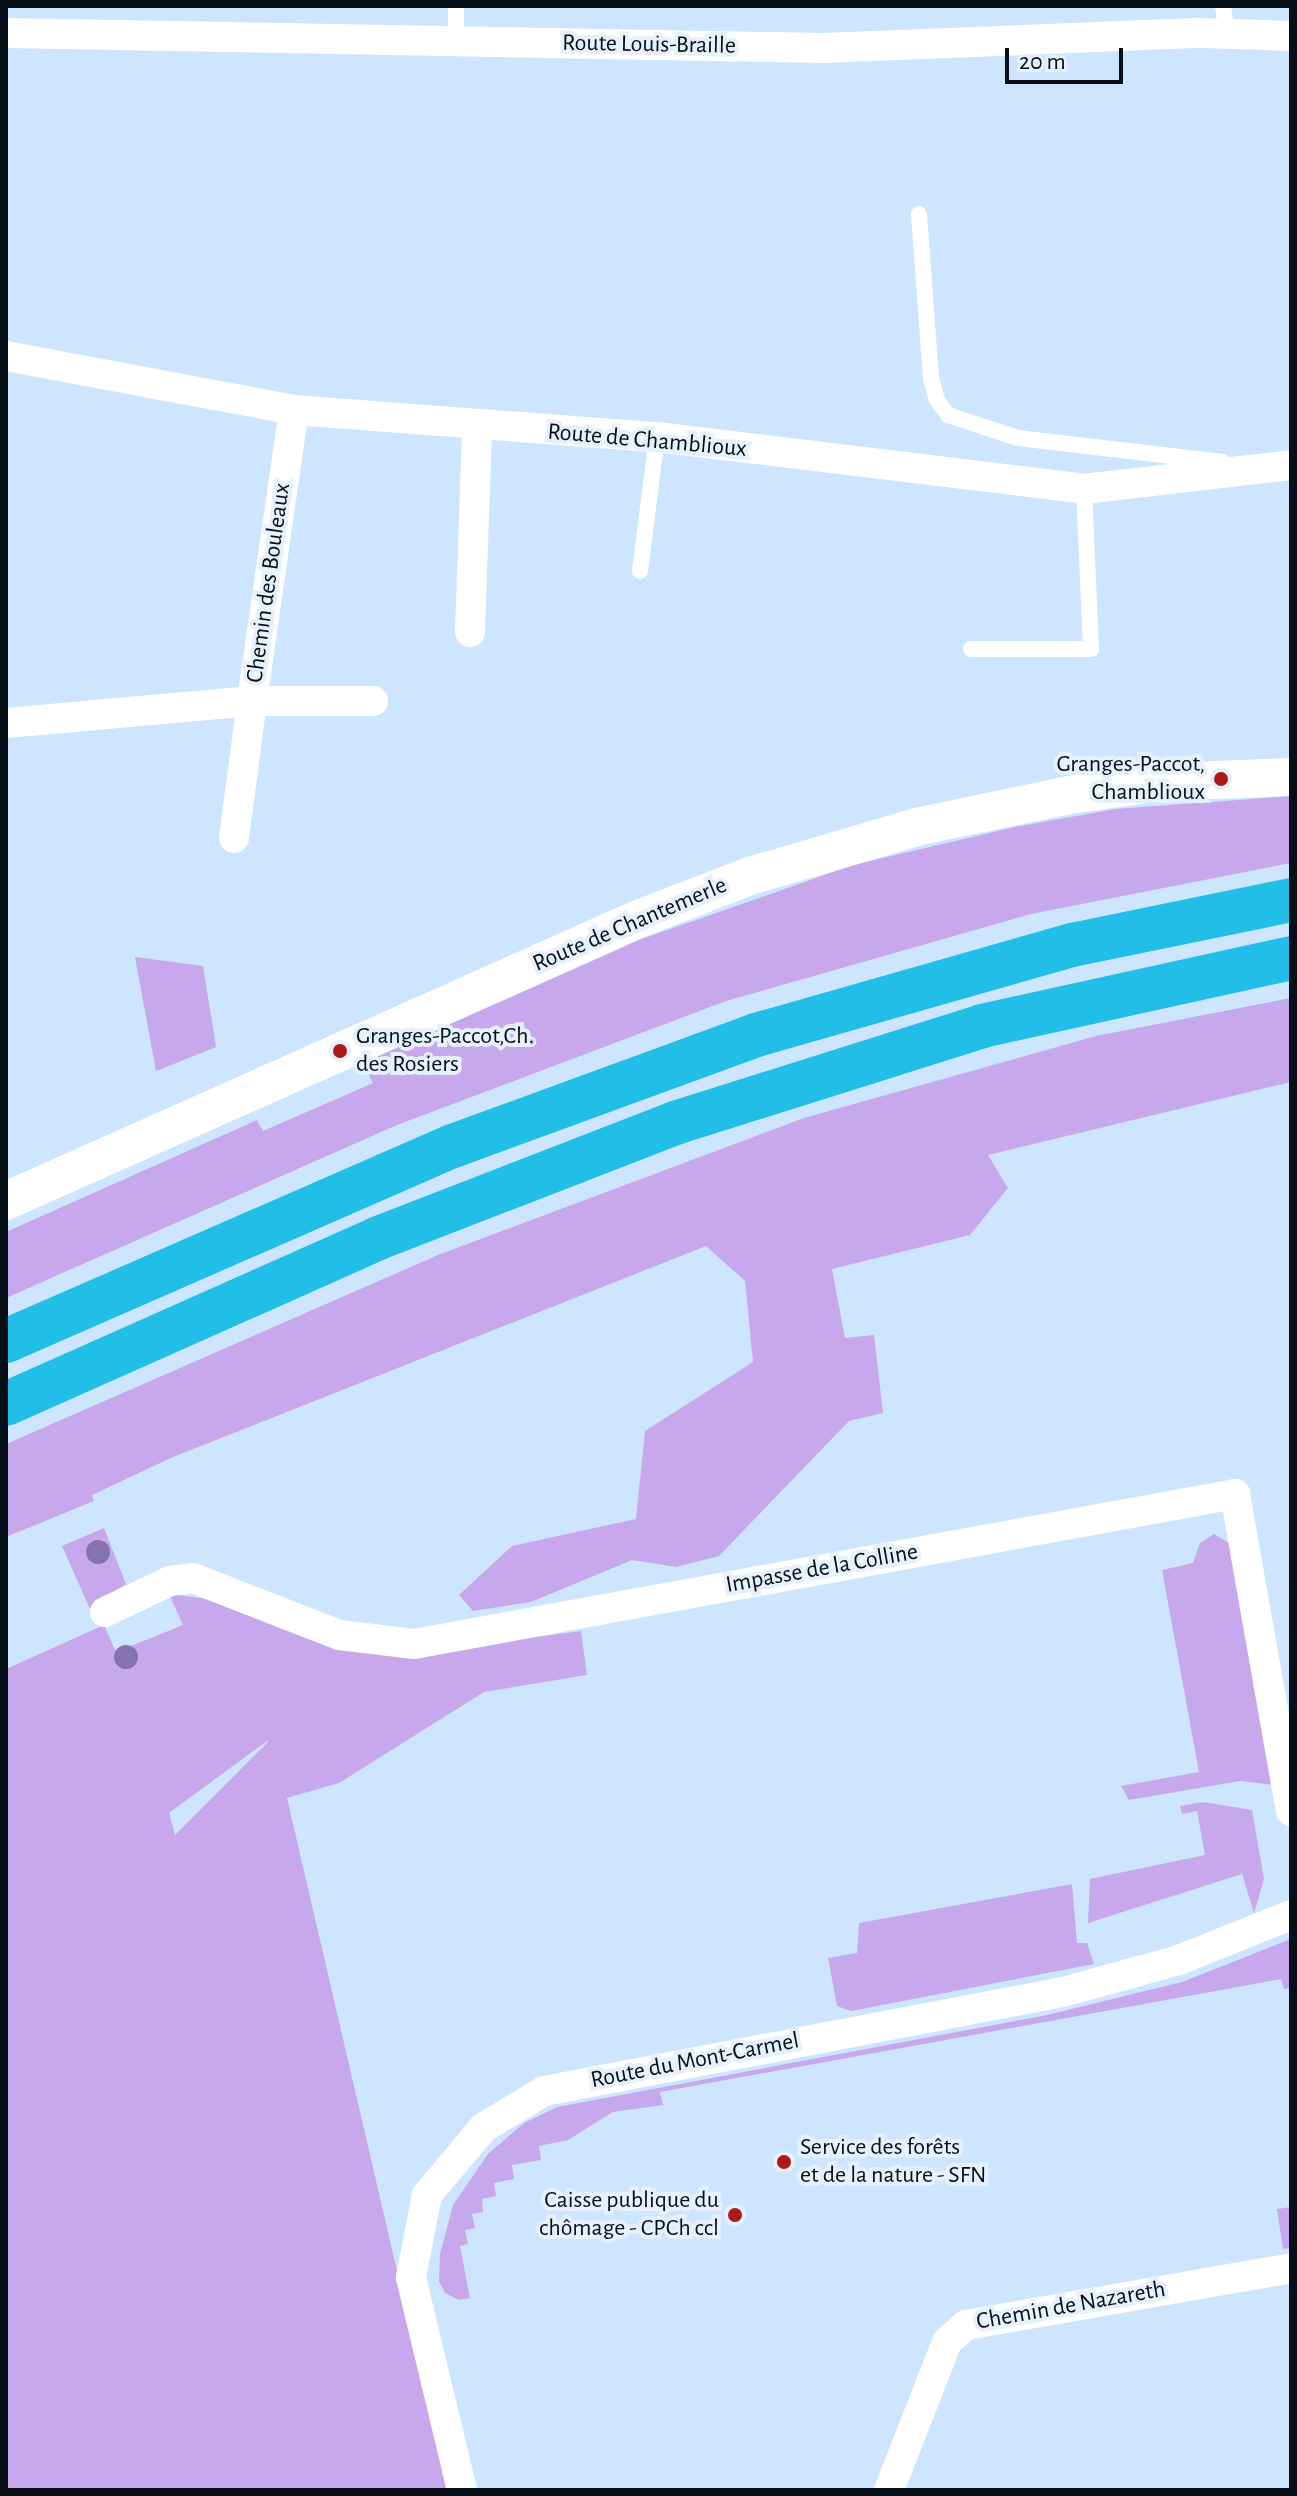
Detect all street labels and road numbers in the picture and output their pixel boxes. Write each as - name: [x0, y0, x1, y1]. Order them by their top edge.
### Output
- street label: Route Louis-Braille: [562, 29, 736, 61]
- street label: Route de Chamblioux: [546, 418, 748, 464]
- street label: Chemin des Bouleaux: [241, 481, 297, 685]
- street label: Route de Chantemerle: [529, 871, 731, 979]
- street label: Impasse de la Colline: [724, 1538, 920, 1600]
- street label: Route du Mont-Carmel: [588, 2027, 802, 2095]
- street label: Chemin de Nazareth: [974, 2275, 1168, 2337]

